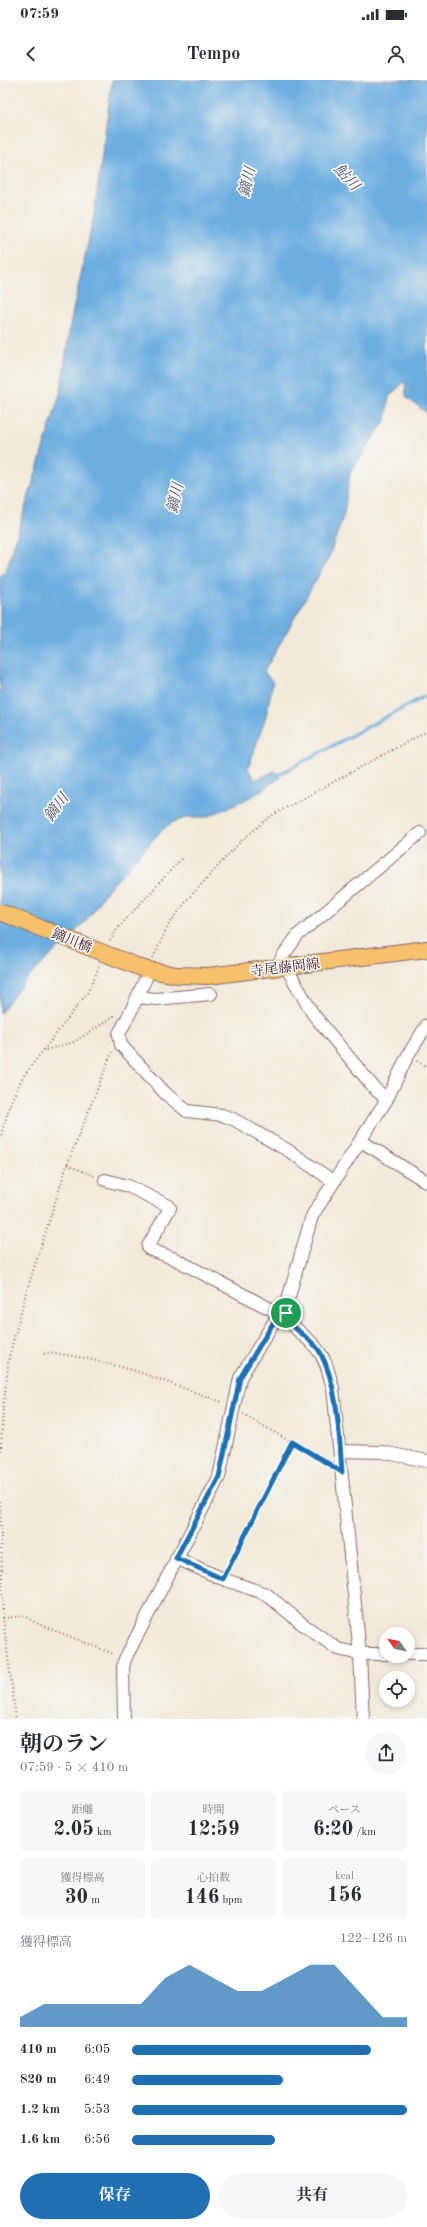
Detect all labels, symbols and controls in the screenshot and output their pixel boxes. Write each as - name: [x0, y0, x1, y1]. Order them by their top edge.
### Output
- text: 07:59: [20, 7, 59, 22]
- icon: back: [20, 43, 42, 65]
- icon: person: [385, 43, 407, 65]
- text: Tempo: [187, 45, 240, 63]
- water label: 鮎川: [330, 160, 364, 196]
- water label: 鏑川: [236, 164, 260, 199]
- water label: 鏑川: [164, 480, 188, 515]
- water label: 鏑川: [41, 789, 73, 824]
- street label: 鏑川橋: [50, 926, 94, 955]
- street label: 寺尾藤岡線: [249, 956, 321, 979]
- pin: [269, 1296, 303, 1330]
- icon: arrive: [275, 1302, 297, 1324]
- north arrow: [379, 1627, 415, 1663]
- map controls: [379, 1627, 415, 1707]
- button: locate: [379, 1671, 415, 1707]
- button: share: [365, 1732, 407, 1774]
- text: 朝のラン: [20, 1734, 108, 1756]
- text: 07:59 · 5 × 410 m: [20, 1761, 128, 1774]
- text: 距離: [72, 1805, 94, 1816]
- text: 時間: [203, 1805, 225, 1816]
- text: ペース: [328, 1805, 361, 1816]
- text: 2.05: [54, 1820, 94, 1840]
- text: 12:59: [188, 1820, 240, 1840]
- text: 6:20: [313, 1820, 353, 1840]
- text: km: [94, 1827, 111, 1838]
- text: /km: [353, 1827, 376, 1838]
- text: kcal: [335, 1871, 354, 1882]
- text: 獲得標高: [61, 1873, 105, 1884]
- text: 心拍数: [197, 1873, 230, 1884]
- text: 156: [327, 1886, 362, 1906]
- text: 30: [65, 1888, 88, 1908]
- text: 146: [185, 1888, 219, 1908]
- text: m: [88, 1895, 100, 1906]
- text: bpm: [219, 1895, 242, 1906]
- text: 122–126 m: [340, 1932, 407, 1945]
- text: 獲得標高: [20, 1936, 72, 1949]
- text: 410 m: [20, 2043, 57, 2056]
- text: 6:05: [84, 2043, 110, 2056]
- text: 820 m: [20, 2073, 57, 2086]
- text: 6:49: [84, 2073, 110, 2086]
- text: 1.2 km: [20, 2103, 60, 2116]
- text: 5:53: [84, 2103, 110, 2116]
- text: 1.6 km: [20, 2133, 60, 2146]
- text: 6:56: [84, 2133, 110, 2146]
- button: 保存: [20, 2173, 210, 2219]
- button: 共有: [218, 2173, 407, 2219]

